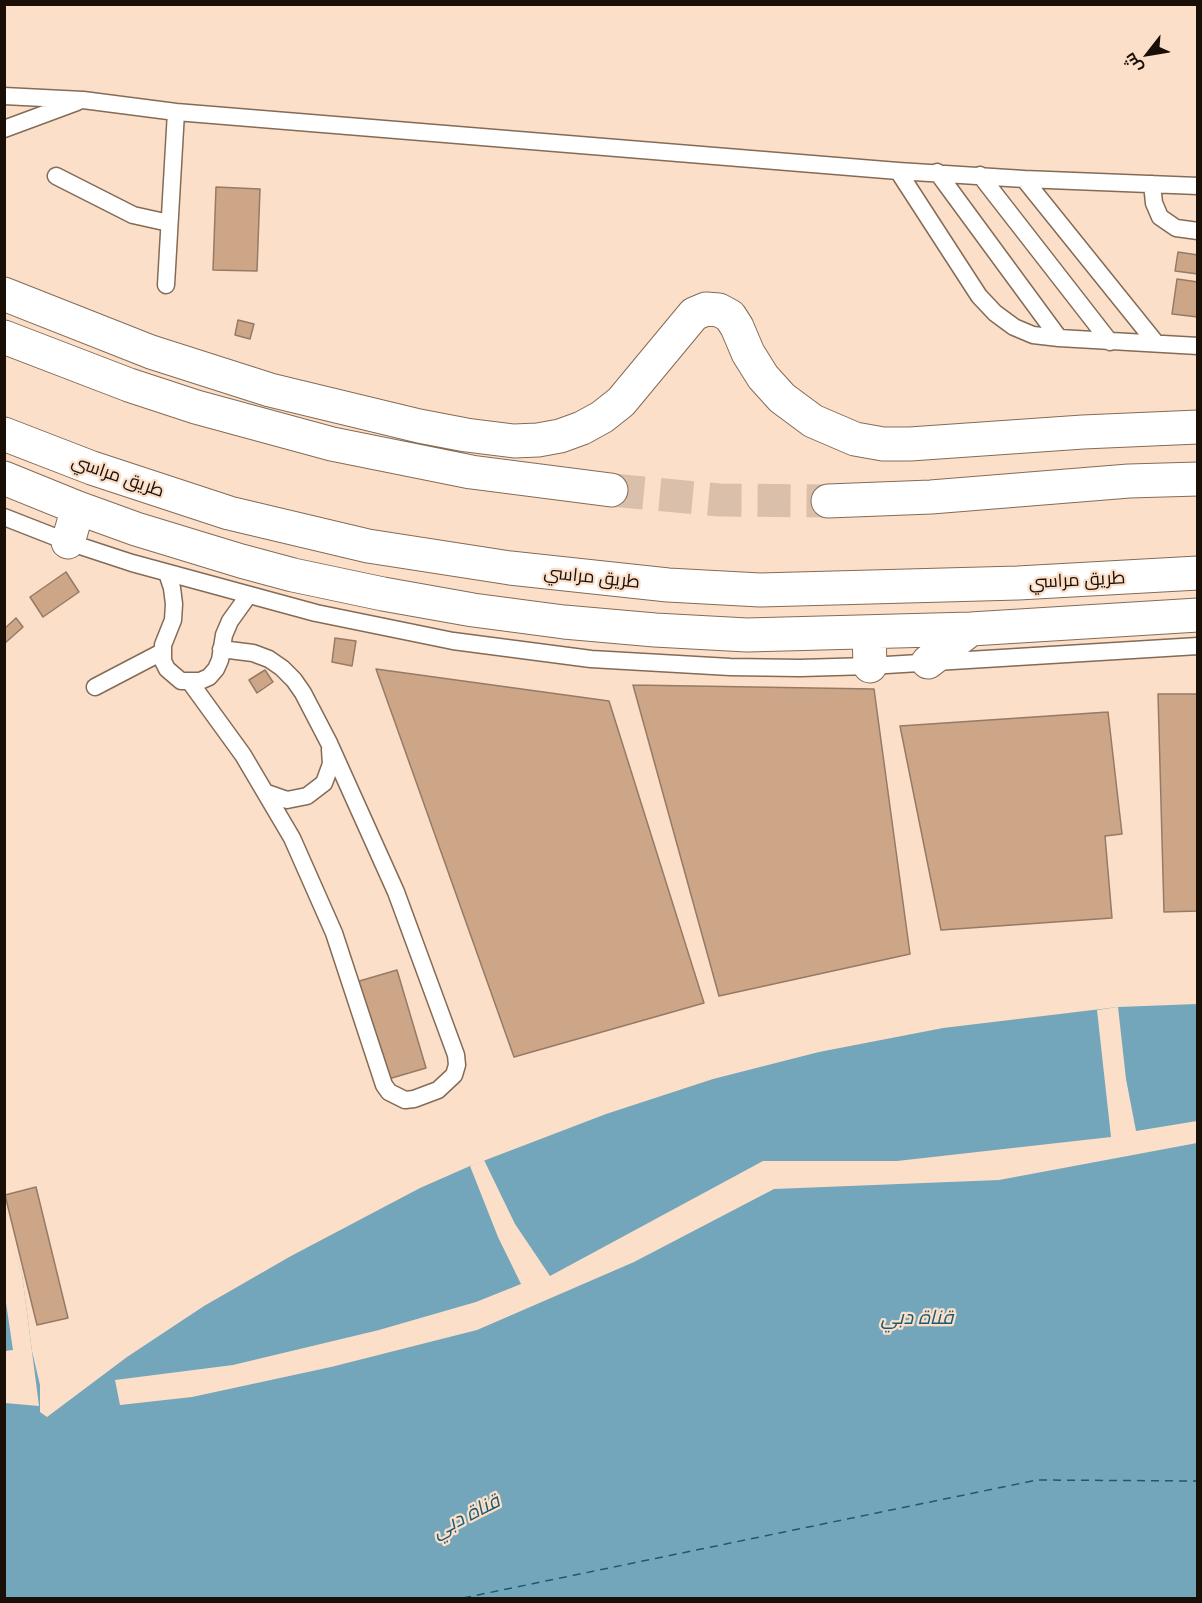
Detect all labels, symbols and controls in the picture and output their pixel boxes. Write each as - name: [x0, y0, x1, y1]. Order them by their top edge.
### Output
- north arrow: [1118, 24, 1178, 84]
- text: ش: [1119, 50, 1146, 77]
- street label: طريق مراسي: [69, 450, 167, 502]
- street label: طريق مراسي: [543, 561, 641, 593]
- street label: طريق مراسي: [1028, 567, 1126, 593]
- water label: قناة دبي: [881, 1306, 953, 1330]
- water label: قناة دبي: [428, 1489, 504, 1543]

